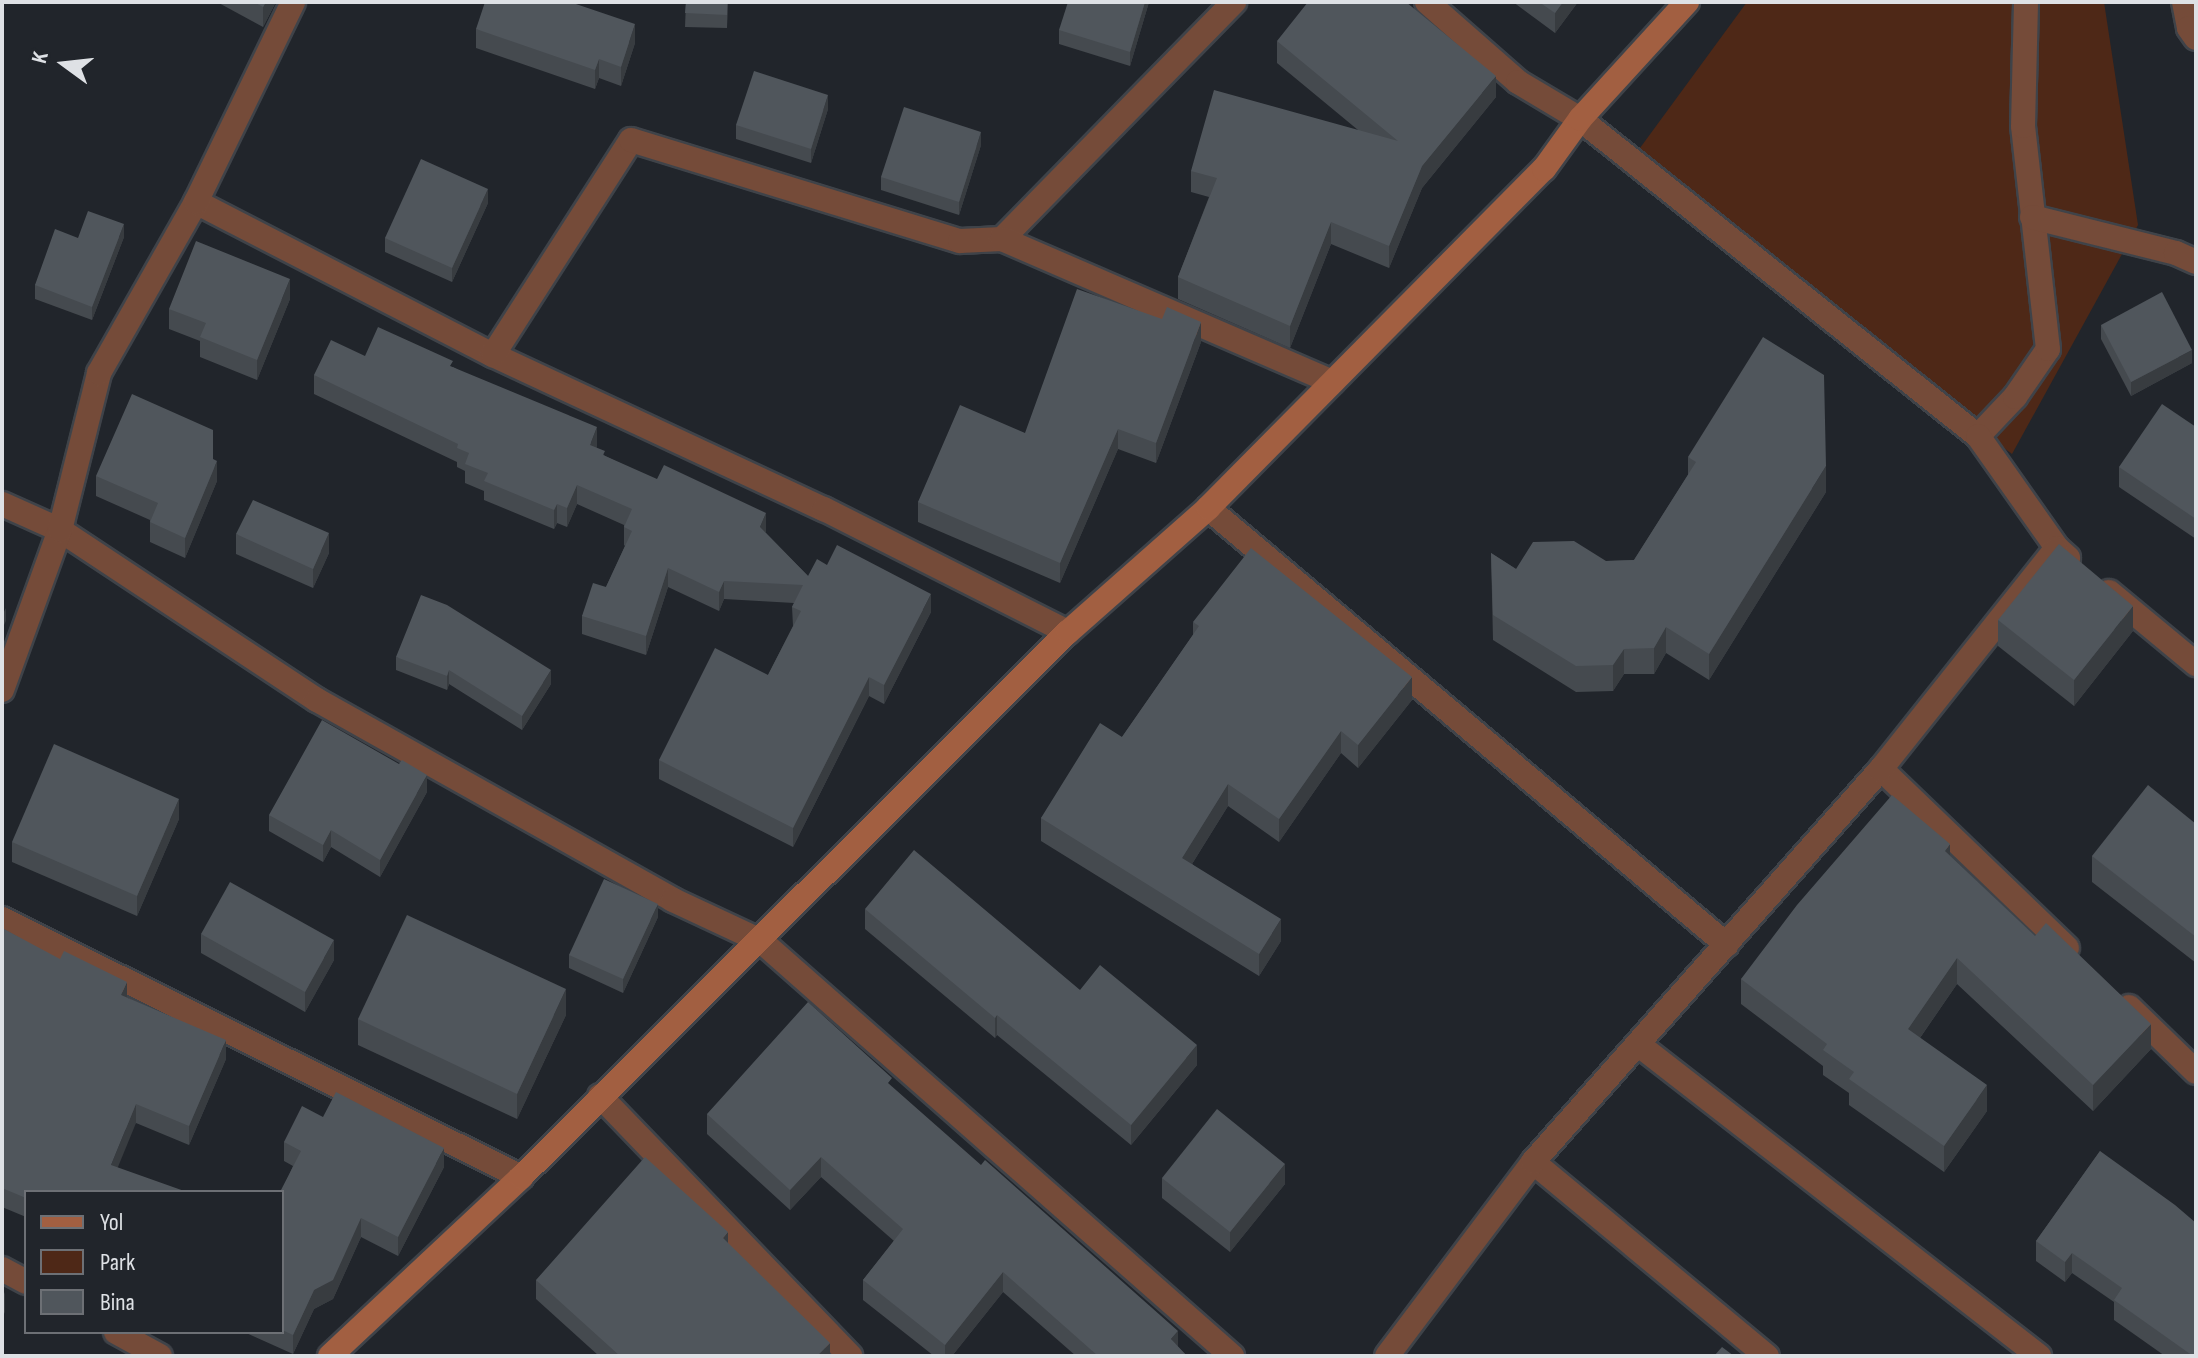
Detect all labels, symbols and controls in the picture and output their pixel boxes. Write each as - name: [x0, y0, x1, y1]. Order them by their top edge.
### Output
- north arrow: [24, 24, 104, 104]
- text: K: [26, 49, 55, 66]
- legend: [24, 1190, 284, 1334]
- text: Yol: [100, 1208, 123, 1237]
- text: Park: [100, 1248, 135, 1277]
- text: Bina: [100, 1288, 135, 1317]

